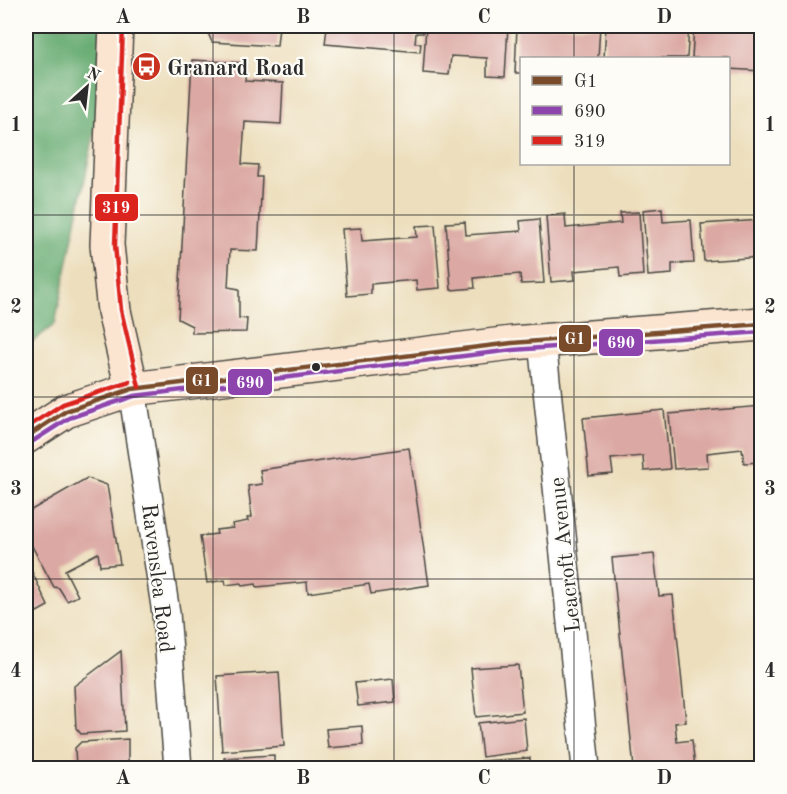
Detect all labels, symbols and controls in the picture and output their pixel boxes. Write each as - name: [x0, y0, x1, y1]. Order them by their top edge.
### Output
- text: A: [115, 8, 131, 28]
- text: B: [296, 8, 310, 28]
- text: C: [477, 8, 491, 28]
- text: D: [656, 8, 672, 28]
- bus stop icon: Granard Road: [130, 51, 162, 83]
- north arrow: [57, 57, 117, 117]
- legend: [520, 57, 730, 165]
- place label: Granard Road: [167, 58, 305, 80]
- text: N: [84, 66, 103, 86]
- text: G1: [574, 73, 597, 91]
- text: 690: [574, 103, 605, 121]
- text: 1: [10, 116, 22, 136]
- text: 1: [764, 116, 776, 136]
- text: 319: [574, 133, 605, 151]
- line badge: 319: [94, 193, 139, 222]
- text: 319: [102, 201, 130, 217]
- text: 2: [10, 298, 22, 318]
- text: 2: [764, 298, 776, 318]
- line badge: G1: [558, 324, 592, 353]
- line badge: 690: [598, 328, 644, 357]
- text: G1: [565, 332, 585, 348]
- text: 690: [607, 336, 635, 352]
- unlabelled marker: [310, 361, 322, 373]
- line badge: G1: [185, 366, 219, 395]
- line badge: 690: [227, 368, 273, 396]
- text: G1: [192, 374, 212, 390]
- text: 690: [236, 376, 264, 392]
- street label: Leacroft Avenue: [547, 476, 585, 634]
- text: 3: [10, 480, 22, 500]
- text: 3: [764, 480, 776, 500]
- street label: Ravenslea Road: [137, 502, 177, 654]
- text: 4: [10, 662, 22, 682]
- text: 4: [764, 662, 776, 682]
- text: A: [115, 769, 131, 789]
- text: B: [296, 769, 310, 789]
- text: C: [477, 769, 491, 789]
- text: D: [656, 769, 672, 789]

